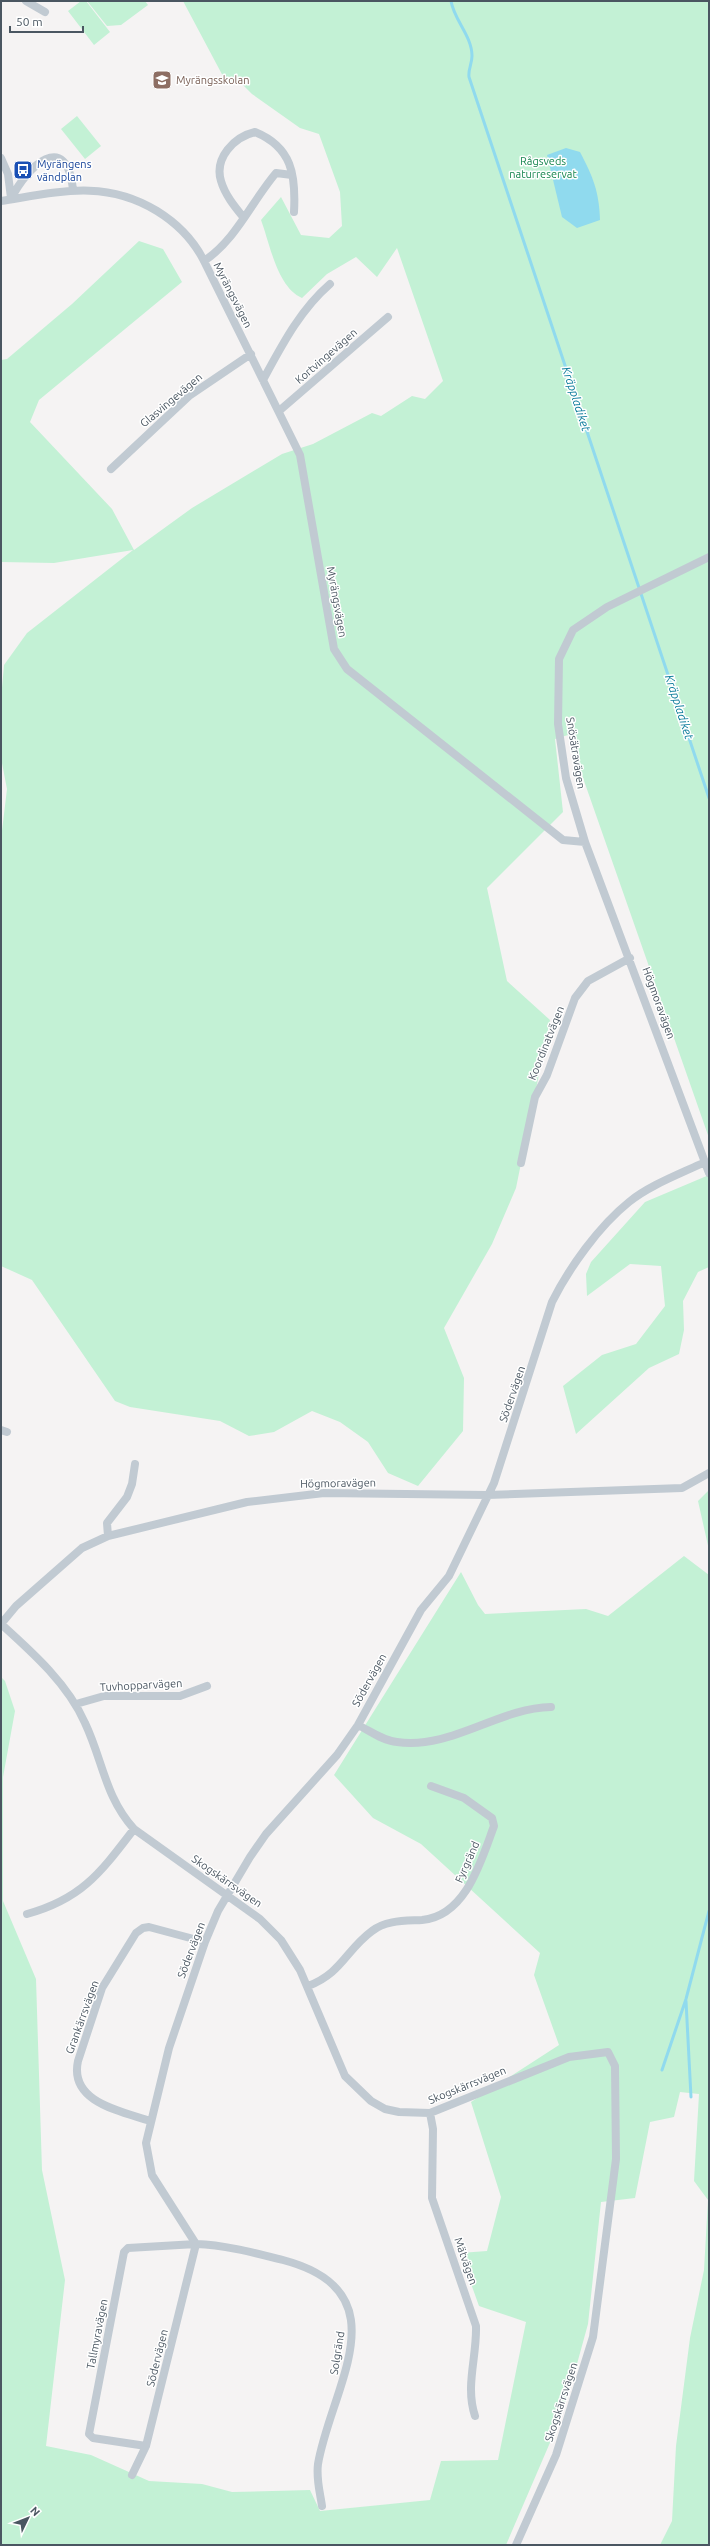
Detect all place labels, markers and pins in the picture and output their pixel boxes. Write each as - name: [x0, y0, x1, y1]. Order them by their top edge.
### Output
- school or university icon: Myrängsskolan: [151, 69, 173, 91]
- place label: Myrängsskolan: [176, 74, 249, 86]
- place label: Myrängens vändplan: [37, 158, 92, 183]
- bus stop icon: Myrängens vändplan: [12, 159, 34, 181]

